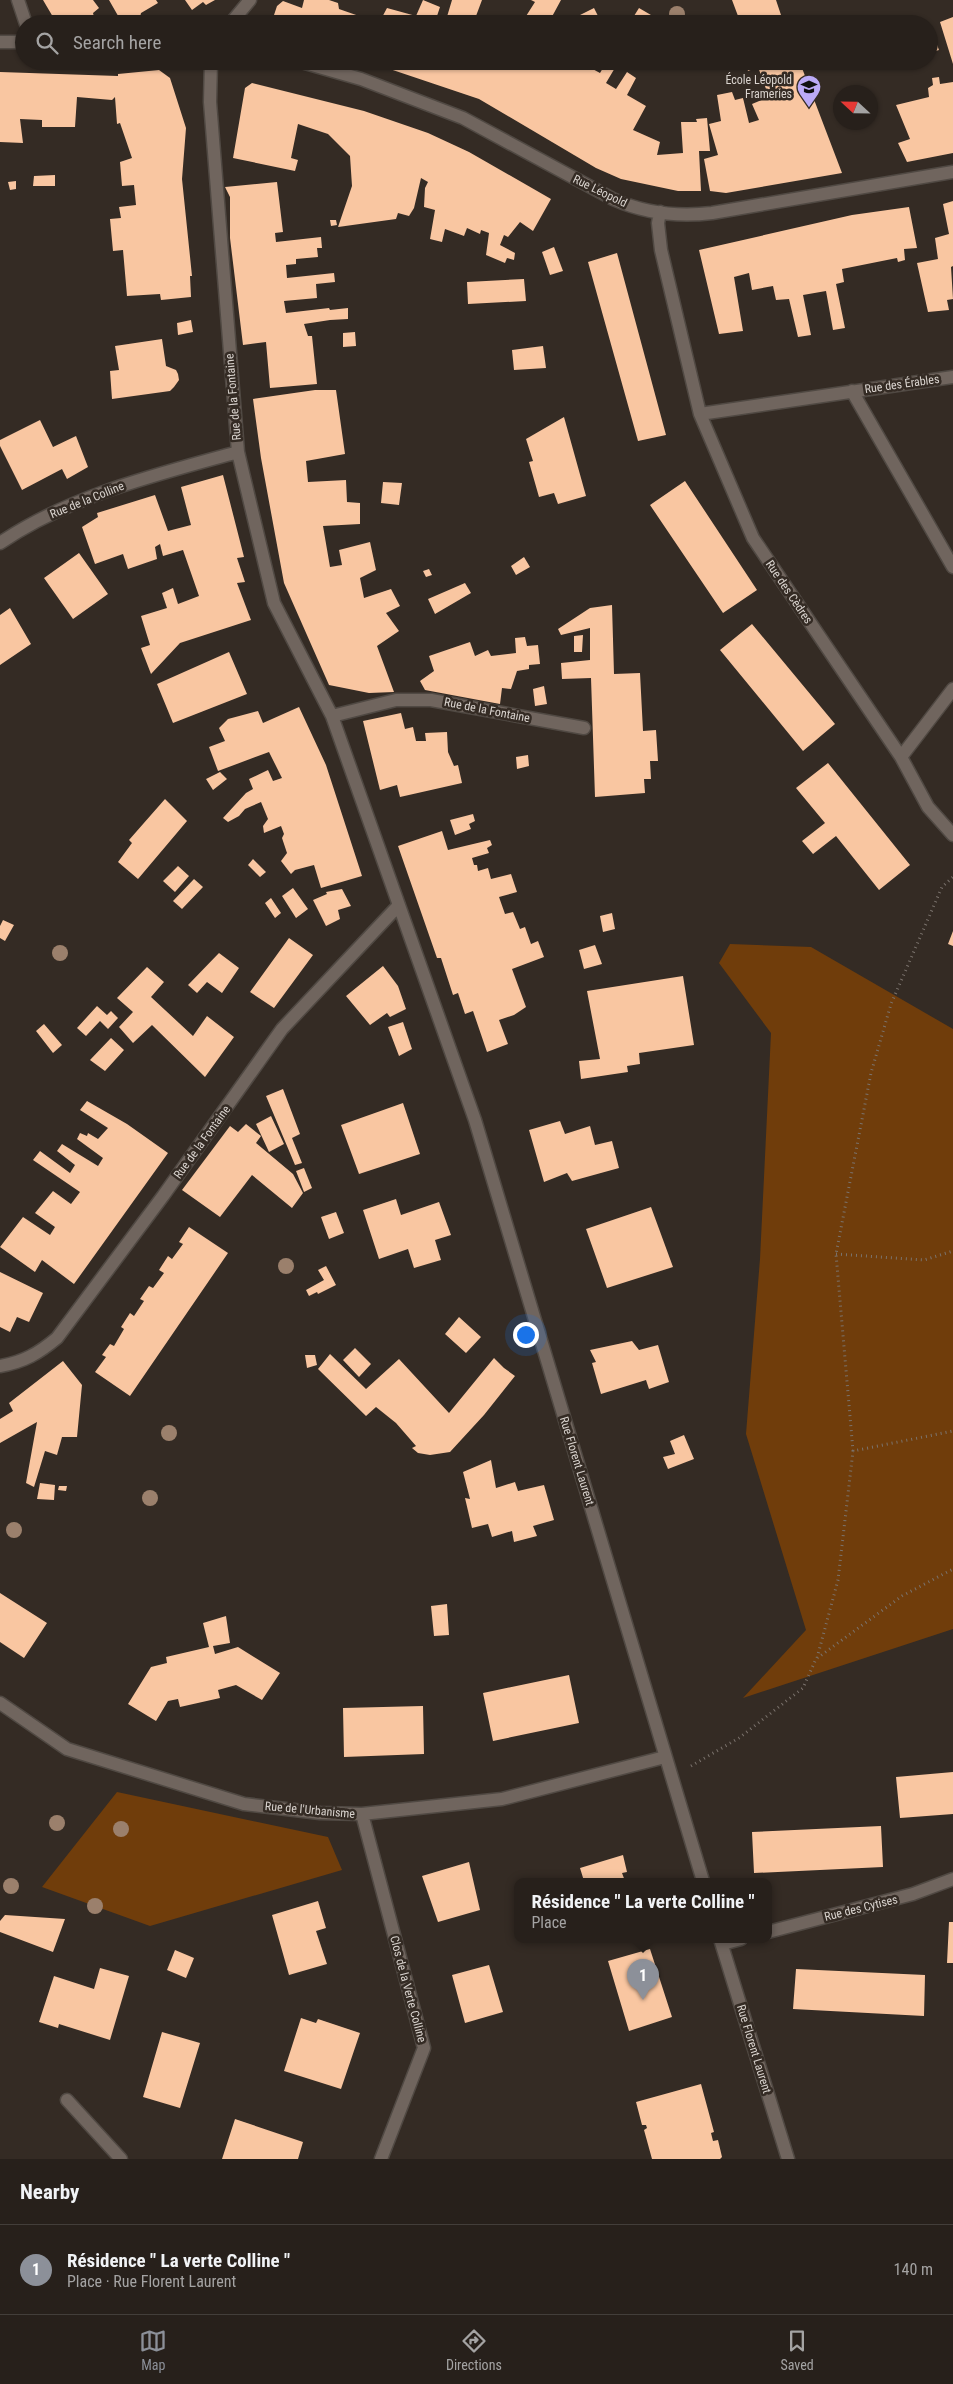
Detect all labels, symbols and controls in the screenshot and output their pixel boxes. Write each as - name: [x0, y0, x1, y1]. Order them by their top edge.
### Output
- search box: [15, 15, 938, 70]
- icon: search: [33, 29, 61, 57]
- text: Search here: [73, 31, 161, 54]
- place label: École Léopold Frameries: [725, 72, 792, 101]
- school or university icon: École Léopold Frameries: [796, 74, 822, 108]
- north arrow: [833, 85, 878, 130]
- street label: Rue Léopold: [571, 172, 629, 210]
- street label: Rue de la Fontaine: [222, 353, 244, 441]
- street label: Rue des Érables: [864, 371, 940, 396]
- street label: Rue de la Colline: [48, 479, 126, 521]
- street label: Rue des Cèdres: [763, 558, 815, 626]
- street label: Rue de la Fontaine: [443, 695, 531, 725]
- street label: Rue de la Fontaine: [171, 1102, 233, 1181]
- your location: [513, 1322, 539, 1348]
- street label: Rue Florent Laurent: [557, 1415, 597, 1508]
- street label: Rue de l'Urbanisme: [264, 1799, 356, 1821]
- popup: [514, 1878, 772, 1943]
- text: Résidence " La verte Colline ": [531, 1890, 755, 1913]
- street label: Rue des Cytises: [823, 1892, 899, 1924]
- text: Place: [531, 1913, 567, 1932]
- street label: Clos de la Verte Colline: [387, 1934, 429, 2044]
- pin: 1: [627, 1959, 659, 2000]
- street label: Rue Florent Laurent: [734, 2003, 774, 2096]
- text: Nearby: [20, 2180, 79, 2204]
- text: Résidence " La verte Colline ": [67, 2249, 290, 2272]
- text: 1: [32, 2260, 40, 2279]
- text: 140 m: [894, 2260, 933, 2279]
- text: Place · Rue Florent Laurent: [67, 2272, 236, 2291]
- tab: Map: [139, 2327, 167, 2373]
- tab: Directions: [446, 2327, 502, 2373]
- tab: Saved: [780, 2327, 814, 2373]

